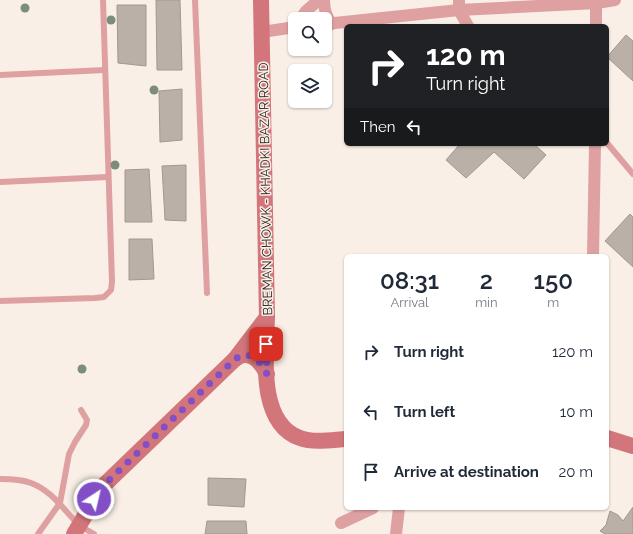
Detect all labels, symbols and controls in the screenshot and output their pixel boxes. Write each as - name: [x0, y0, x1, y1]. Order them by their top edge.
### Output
- map controls: [288, 12, 332, 108]
- button: search: [288, 12, 332, 56]
- text: 120 m: [426, 39, 506, 72]
- icon: right: [360, 40, 412, 92]
- street label: BREMAN CHOWK - KHADKI BAZAR ROAD: [256, 62, 275, 316]
- button: layers: [288, 64, 332, 108]
- text: Turn right: [426, 73, 505, 94]
- icon: left: [403, 116, 425, 138]
- text: Then: [360, 118, 395, 136]
- text: 08:31: [380, 266, 439, 295]
- text: 2: [480, 266, 493, 295]
- text: 150: [534, 266, 573, 295]
- text: Arrival: [391, 295, 429, 310]
- text: min: [475, 295, 498, 310]
- text: m: [547, 295, 559, 310]
- pin: [249, 327, 283, 361]
- icon: arrive: [255, 333, 277, 355]
- icon: right: [360, 341, 382, 363]
- text: Turn right: [394, 343, 464, 361]
- text: 120 m: [552, 343, 593, 361]
- icon: left: [360, 401, 382, 423]
- text: Turn left: [394, 403, 455, 421]
- text: 10 m: [560, 403, 593, 421]
- icon: arrive: [360, 461, 382, 483]
- text: Arrive at destination: [394, 463, 539, 481]
- text: 20 m: [558, 463, 593, 481]
- position arrow: [73, 478, 115, 520]

